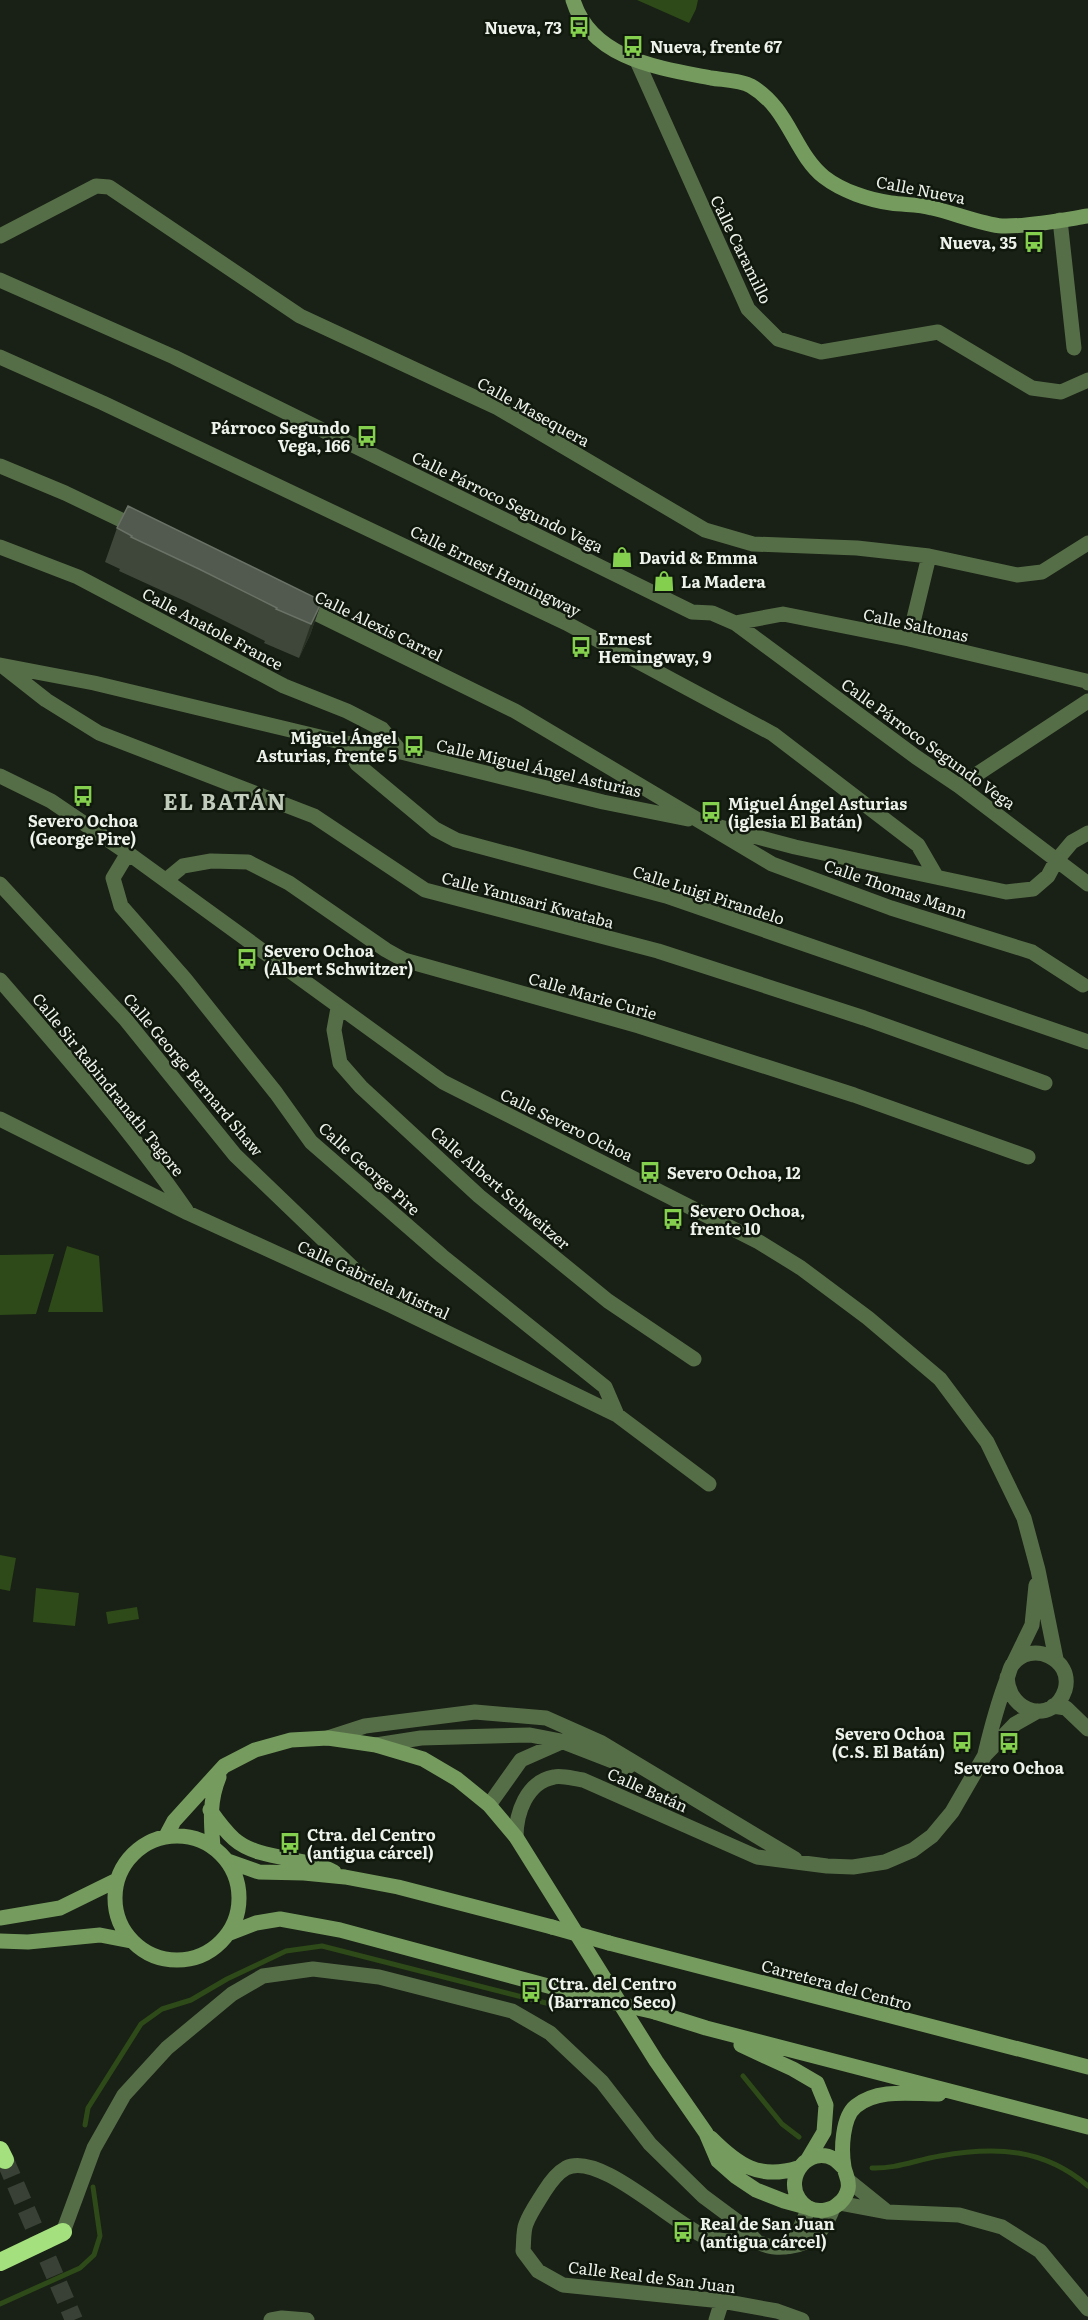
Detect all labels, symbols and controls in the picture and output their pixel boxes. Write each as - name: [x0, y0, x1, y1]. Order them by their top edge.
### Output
- place label: Nueva, 73: [485, 15, 562, 39]
- bus stop icon: Nueva, 73: [567, 15, 591, 39]
- bus stop icon: Nueva, frente 67: [621, 34, 645, 58]
- place label: Nueva, frente 67: [650, 34, 782, 58]
- street label: Calle Nueva: [874, 169, 968, 209]
- street label: Calle Caramillo: [705, 191, 779, 307]
- place label: Nueva, 35: [940, 230, 1017, 254]
- bus stop icon: Nueva, 35: [1022, 230, 1046, 254]
- street label: Calle Masequera: [473, 370, 595, 452]
- place label: Párroco Segundo Vega, 166: [211, 415, 350, 457]
- bus stop icon: Párroco Segundo Vega, 166: [355, 424, 379, 448]
- street label: Calle Párroco Segundo Vega: [408, 444, 608, 558]
- street label: Calle Ernest Hemingway: [407, 518, 586, 622]
- shop icon: David & Emma: [610, 545, 634, 569]
- place label: David & Emma: [639, 545, 758, 569]
- shop icon: La Madera: [652, 569, 676, 593]
- place label: La Madera: [681, 569, 767, 593]
- street label: Calle Anatole France: [138, 581, 288, 675]
- street label: Calle Alexis Carrel: [311, 584, 447, 666]
- street label: Calle Saltonas: [861, 601, 971, 647]
- place label: Ernest Hemingway, 9: [598, 626, 712, 668]
- bus stop icon: Ernest Hemingway, 9: [569, 635, 593, 659]
- street label: Calle Párroco Segundo Vega: [837, 672, 1021, 815]
- place label: Miguel Ángel Asturias, frente 5: [257, 725, 397, 767]
- street label: Calle Miguel Ángel Asturias: [434, 732, 644, 802]
- bus stop icon: Miguel Ángel Asturias, frente 5: [402, 734, 426, 758]
- bus stop icon: Severo Ochoa (George Pire): [71, 784, 95, 808]
- district label: EL BATÁN: [163, 784, 287, 817]
- place label: Miguel Ángel Asturias (iglesia El Batán): [728, 791, 907, 833]
- bus stop icon: Miguel Ángel Asturias (iglesia El Batán): [699, 800, 723, 824]
- place label: Severo Ochoa (George Pire): [28, 808, 139, 850]
- street label: Calle Thomas Mann: [821, 852, 971, 924]
- street label: Calle Luigi Pirandelo: [630, 858, 788, 930]
- street label: Calle Yanusari Kwataba: [439, 864, 617, 934]
- place label: Severo Ochoa (Albert Schwitzer): [264, 938, 413, 980]
- bus stop icon: Severo Ochoa (Albert Schwitzer): [235, 947, 259, 971]
- street label: Calle Marie Curie: [526, 965, 660, 1025]
- street label: Calle Sir Rabindranath Tagore: [27, 987, 191, 1181]
- street label: Calle George Bernard Shaw: [118, 987, 270, 1161]
- street label: Calle Severo Ochoa: [497, 1081, 638, 1167]
- street label: Calle George Pire: [314, 1116, 426, 1220]
- street label: Calle Albert Schweitzer: [426, 1120, 576, 1255]
- bus stop icon: Severo Ochoa, 12: [638, 1160, 662, 1184]
- place label: Severo Ochoa, 12: [667, 1160, 801, 1184]
- place label: Severo Ochoa, frente 10: [690, 1198, 805, 1240]
- bus stop icon: Severo Ochoa, frente 10: [661, 1207, 685, 1231]
- street label: Calle Gabriela Mistral: [294, 1233, 454, 1325]
- place label: Severo Ochoa (C.S. El Batán): [832, 1721, 946, 1763]
- bus stop icon: Severo Ochoa (C.S. El Batán): [950, 1730, 974, 1754]
- bus stop icon: Severo Ochoa: [997, 1731, 1021, 1755]
- place label: Severo Ochoa: [954, 1755, 1065, 1779]
- street label: Calle Batán: [604, 1761, 692, 1818]
- place label: Ctra. del Centro (antigua cárcel): [307, 1822, 436, 1864]
- bus stop icon: Ctra. del Centro (antigua cárcel): [278, 1831, 302, 1855]
- street label: Carretera del Centro: [759, 1952, 915, 2016]
- place label: Ctra. del Centro (Barranco Seco): [548, 1971, 677, 2013]
- bus stop icon: Ctra. del Centro (Barranco Seco): [519, 1980, 543, 2004]
- place label: Real de San Juan (antigua cárcel): [700, 2211, 835, 2253]
- bus stop icon: Real de San Juan (antigua cárcel): [671, 2220, 695, 2244]
- street label: Calle Real de San Juan: [567, 2254, 738, 2298]

